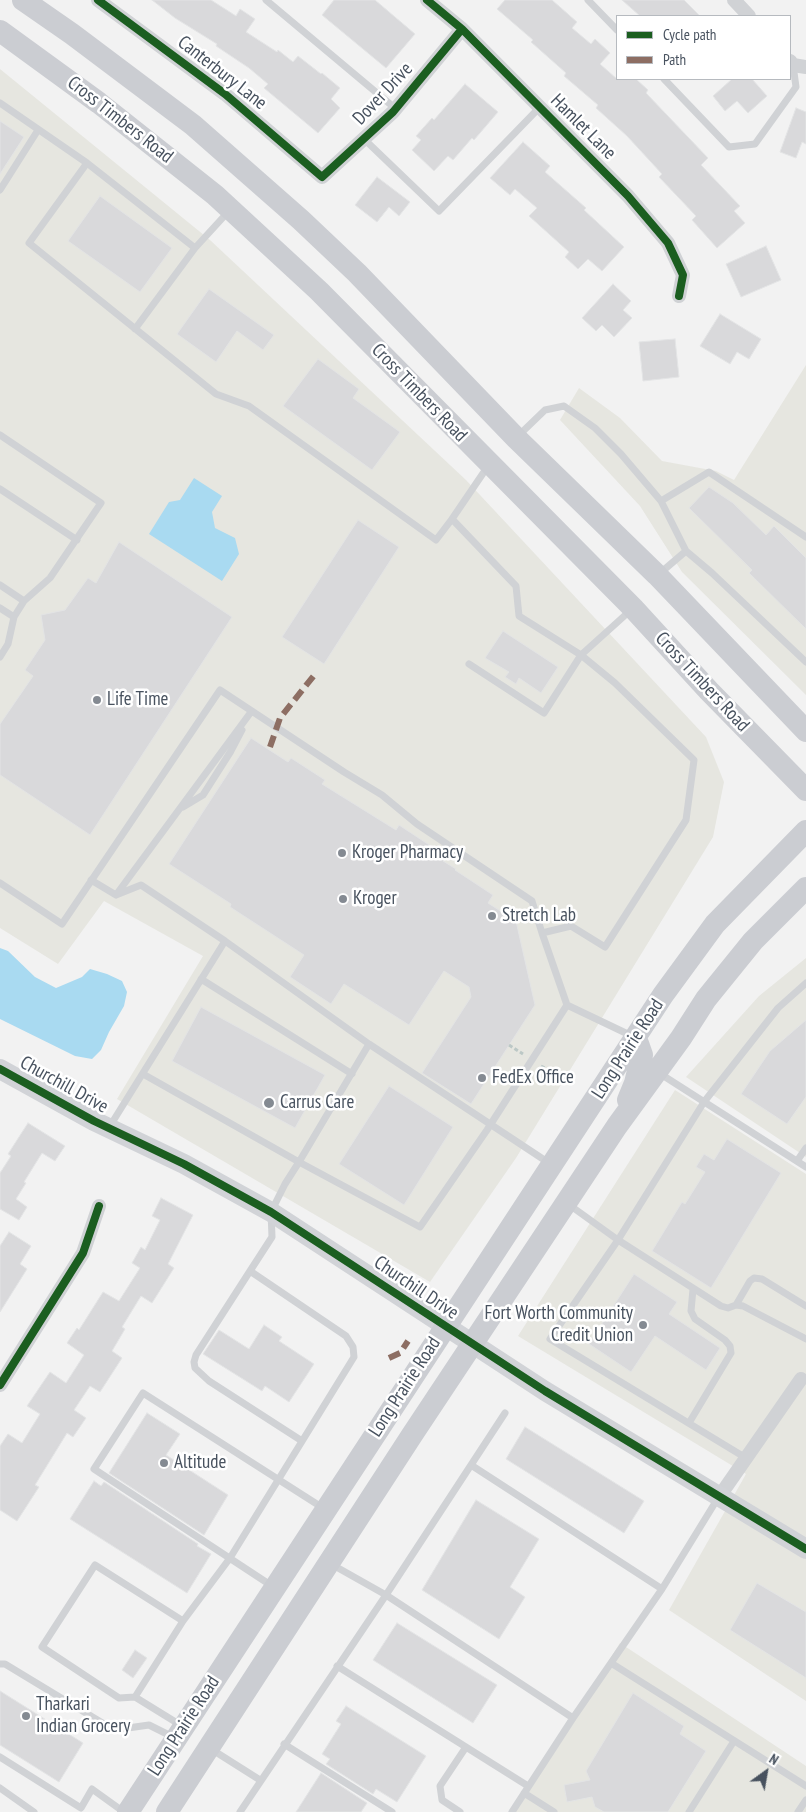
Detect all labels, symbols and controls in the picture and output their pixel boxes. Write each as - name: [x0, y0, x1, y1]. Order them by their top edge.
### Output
- legend: [616, 15, 791, 80]
- text: Cycle path: [663, 25, 716, 44]
- street label: Canterbury Lane: [173, 31, 271, 115]
- text: Path: [663, 50, 686, 69]
- street label: Dover Drive: [348, 58, 418, 130]
- street label: Cross Timbers Road: [63, 72, 177, 168]
- street label: Hamlet Lane: [546, 90, 620, 164]
- street label: Cross Timbers Road: [366, 339, 472, 447]
- street label: Cross Timbers Road: [650, 627, 754, 737]
- place label: Life Time: [107, 689, 168, 711]
- marker: Life Time: [91, 694, 103, 706]
- place label: Kroger Pharmacy: [352, 842, 463, 864]
- marker: Kroger Pharmacy: [336, 847, 348, 859]
- place label: Kroger: [353, 888, 397, 910]
- marker: Kroger: [337, 893, 349, 905]
- place label: Stretch Lab: [502, 905, 576, 927]
- marker: Stretch Lab: [486, 910, 498, 922]
- street label: Long Prairie Road: [587, 995, 669, 1103]
- street label: Churchill Drive: [16, 1051, 112, 1119]
- place label: FedEx Office: [492, 1067, 574, 1089]
- marker: FedEx Office: [476, 1072, 488, 1084]
- place label: Carrus Care: [280, 1092, 354, 1114]
- marker: Carrus Care: [262, 1096, 276, 1110]
- street label: Churchill Drive: [369, 1251, 463, 1325]
- place label: Fort Worth Community Credit Union: [484, 1303, 633, 1347]
- marker: Fort Worth Community Credit Union: [637, 1319, 649, 1331]
- street label: Long Prairie Road: [364, 1333, 446, 1441]
- place label: Altitude: [174, 1452, 226, 1474]
- marker: Altitude: [158, 1457, 170, 1469]
- street label: Long Prairie Road: [143, 1672, 225, 1780]
- place label: Tharkari Indian Grocery: [36, 1694, 130, 1738]
- marker: Tharkari Indian Grocery: [20, 1710, 32, 1722]
- north arrow: [741, 1747, 791, 1797]
- text: N: [766, 1750, 782, 1769]

